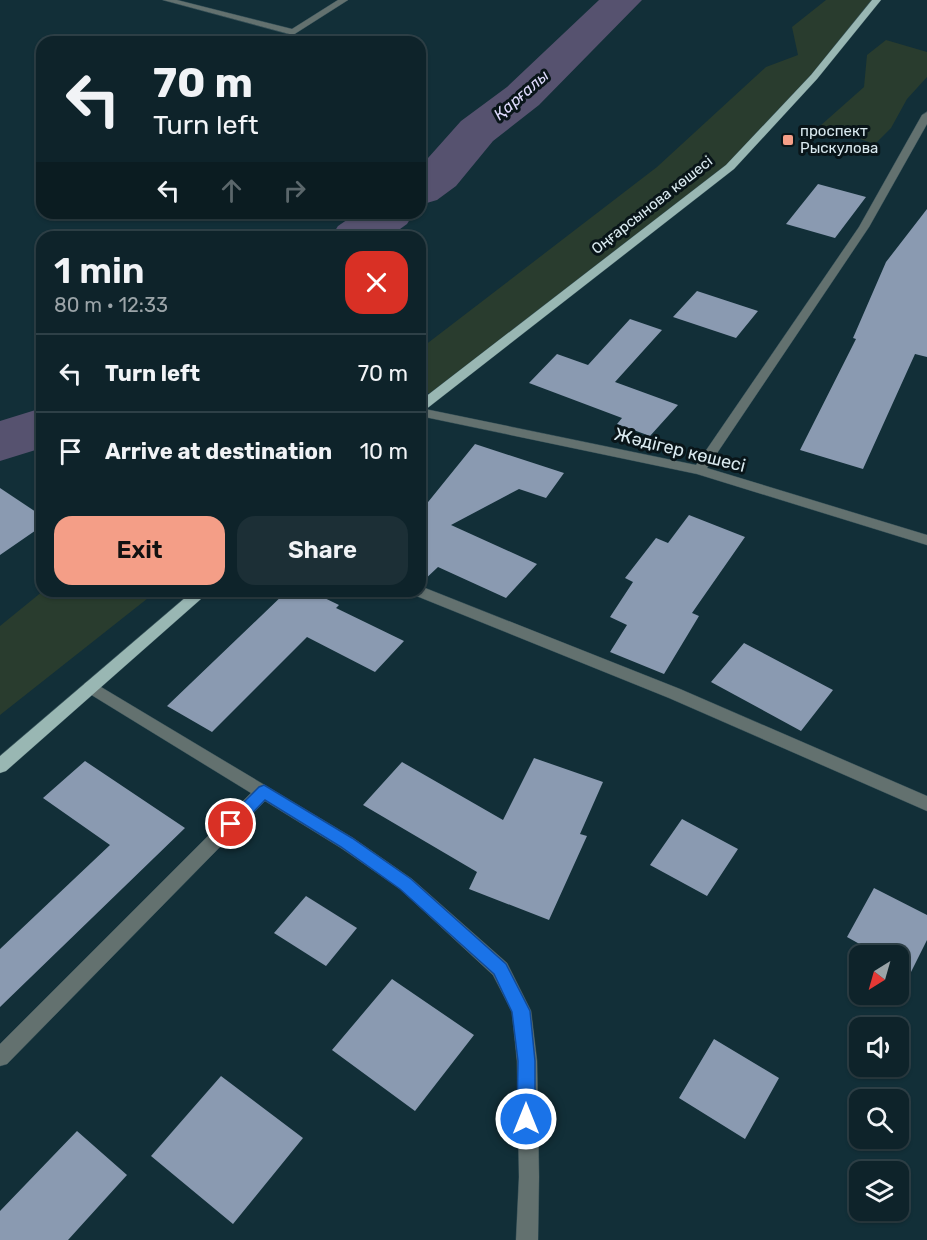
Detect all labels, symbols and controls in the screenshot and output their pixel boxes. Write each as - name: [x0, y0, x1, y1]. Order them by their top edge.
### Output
- text: 70 m: [153, 58, 253, 108]
- icon: left: [54, 60, 132, 138]
- water label: Қарғалы: [490, 66, 552, 124]
- text: Turn left: [153, 109, 258, 141]
- place label: проспект Рыскулова: [800, 122, 878, 157]
- marker: проспект Рыскулова: [781, 133, 795, 147]
- street label: Оңғарсынова көшесі: [588, 152, 716, 258]
- icon: left: [152, 174, 185, 207]
- icon: ahead: [215, 174, 248, 207]
- icon: right: [278, 174, 311, 207]
- text: 1 min: [54, 249, 145, 292]
- button: close: [345, 251, 408, 314]
- text: 80 m · 12:33: [54, 293, 168, 317]
- icon: left: [54, 357, 87, 390]
- text: Turn left: [105, 360, 200, 387]
- text: 70 m: [358, 360, 408, 387]
- street label: Жәдігер көшесі: [612, 423, 748, 477]
- icon: arrive: [54, 435, 87, 468]
- text: Arrive at destination: [105, 438, 332, 465]
- text: 10 m: [360, 438, 408, 465]
- button: Exit: [54, 516, 225, 585]
- button: Share: [237, 516, 408, 585]
- pin: [205, 798, 256, 849]
- icon: arrive: [214, 807, 247, 840]
- north arrow: [849, 945, 909, 1005]
- map controls: [849, 945, 909, 1221]
- button: sound: [849, 1017, 909, 1077]
- position arrow: [494, 1087, 558, 1151]
- button: search: [849, 1089, 909, 1149]
- button: layers: [849, 1161, 909, 1221]

